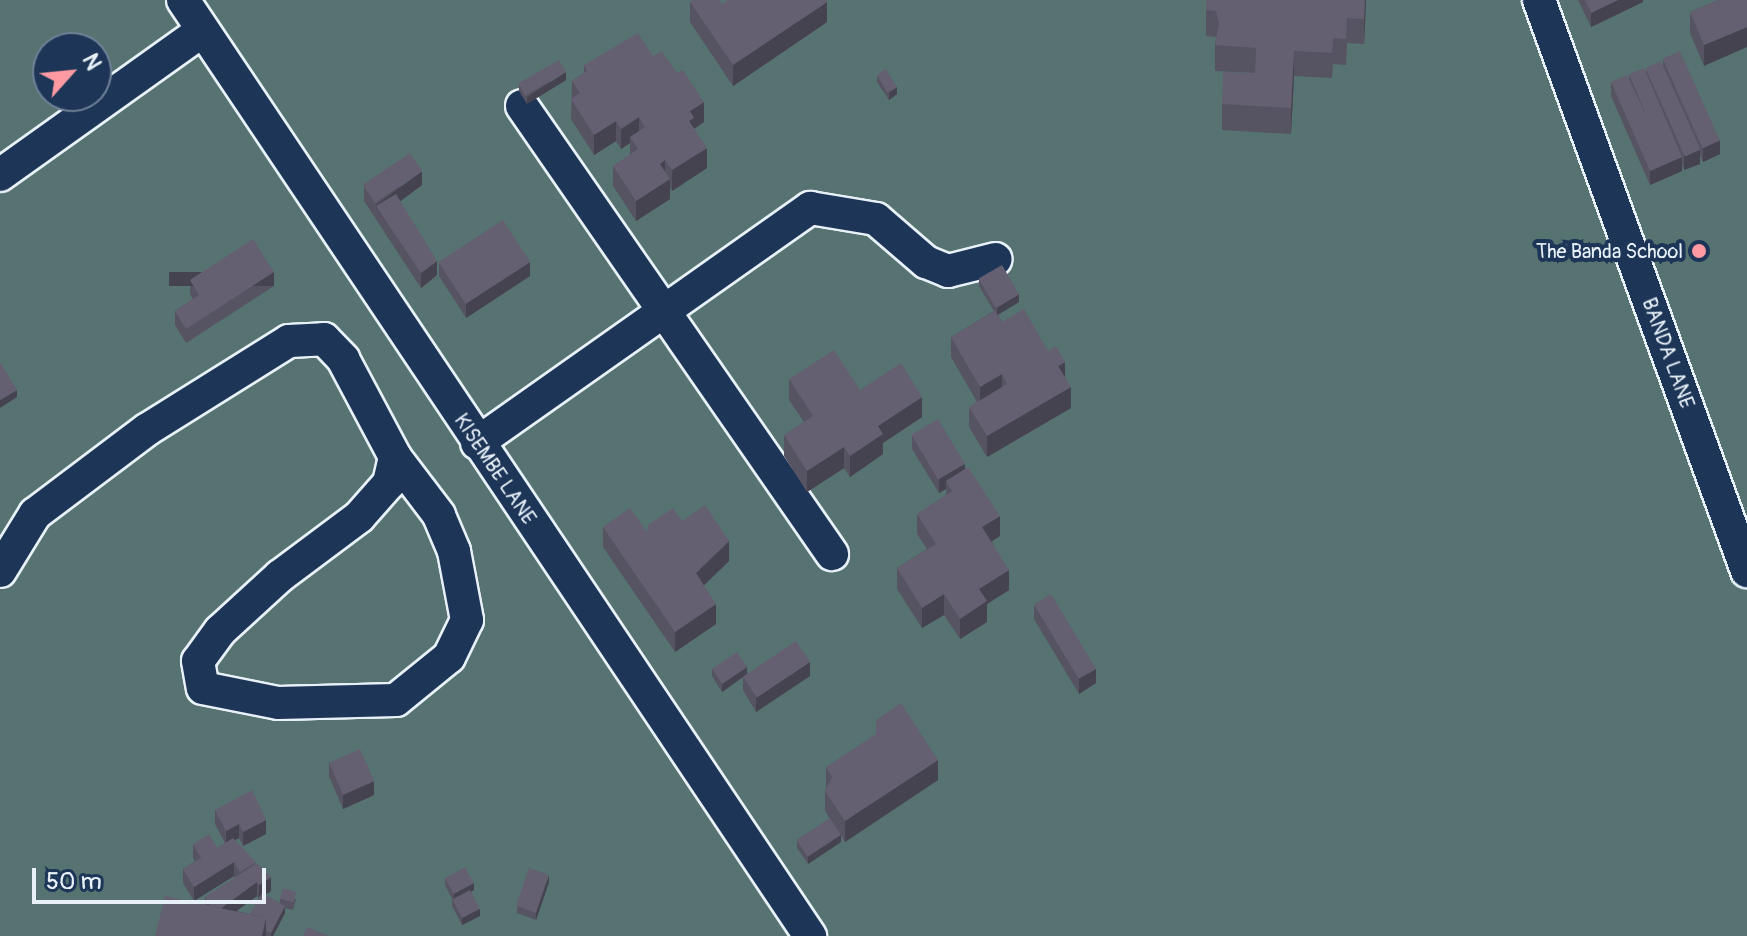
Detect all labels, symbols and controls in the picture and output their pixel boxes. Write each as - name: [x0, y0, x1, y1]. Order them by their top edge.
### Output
- north arrow: [32, 32, 112, 112]
- text: N: [76, 49, 107, 75]
- place label: The Banda School: [1536, 239, 1683, 263]
- marker: The Banda School: [1690, 242, 1708, 260]
- street label: BANDA LANE: [1637, 294, 1699, 412]
- street label: KISEMBE LANE: [449, 409, 541, 529]
- scale bar: [36, 852, 270, 902]
- text: 50 m: [46, 867, 102, 896]

